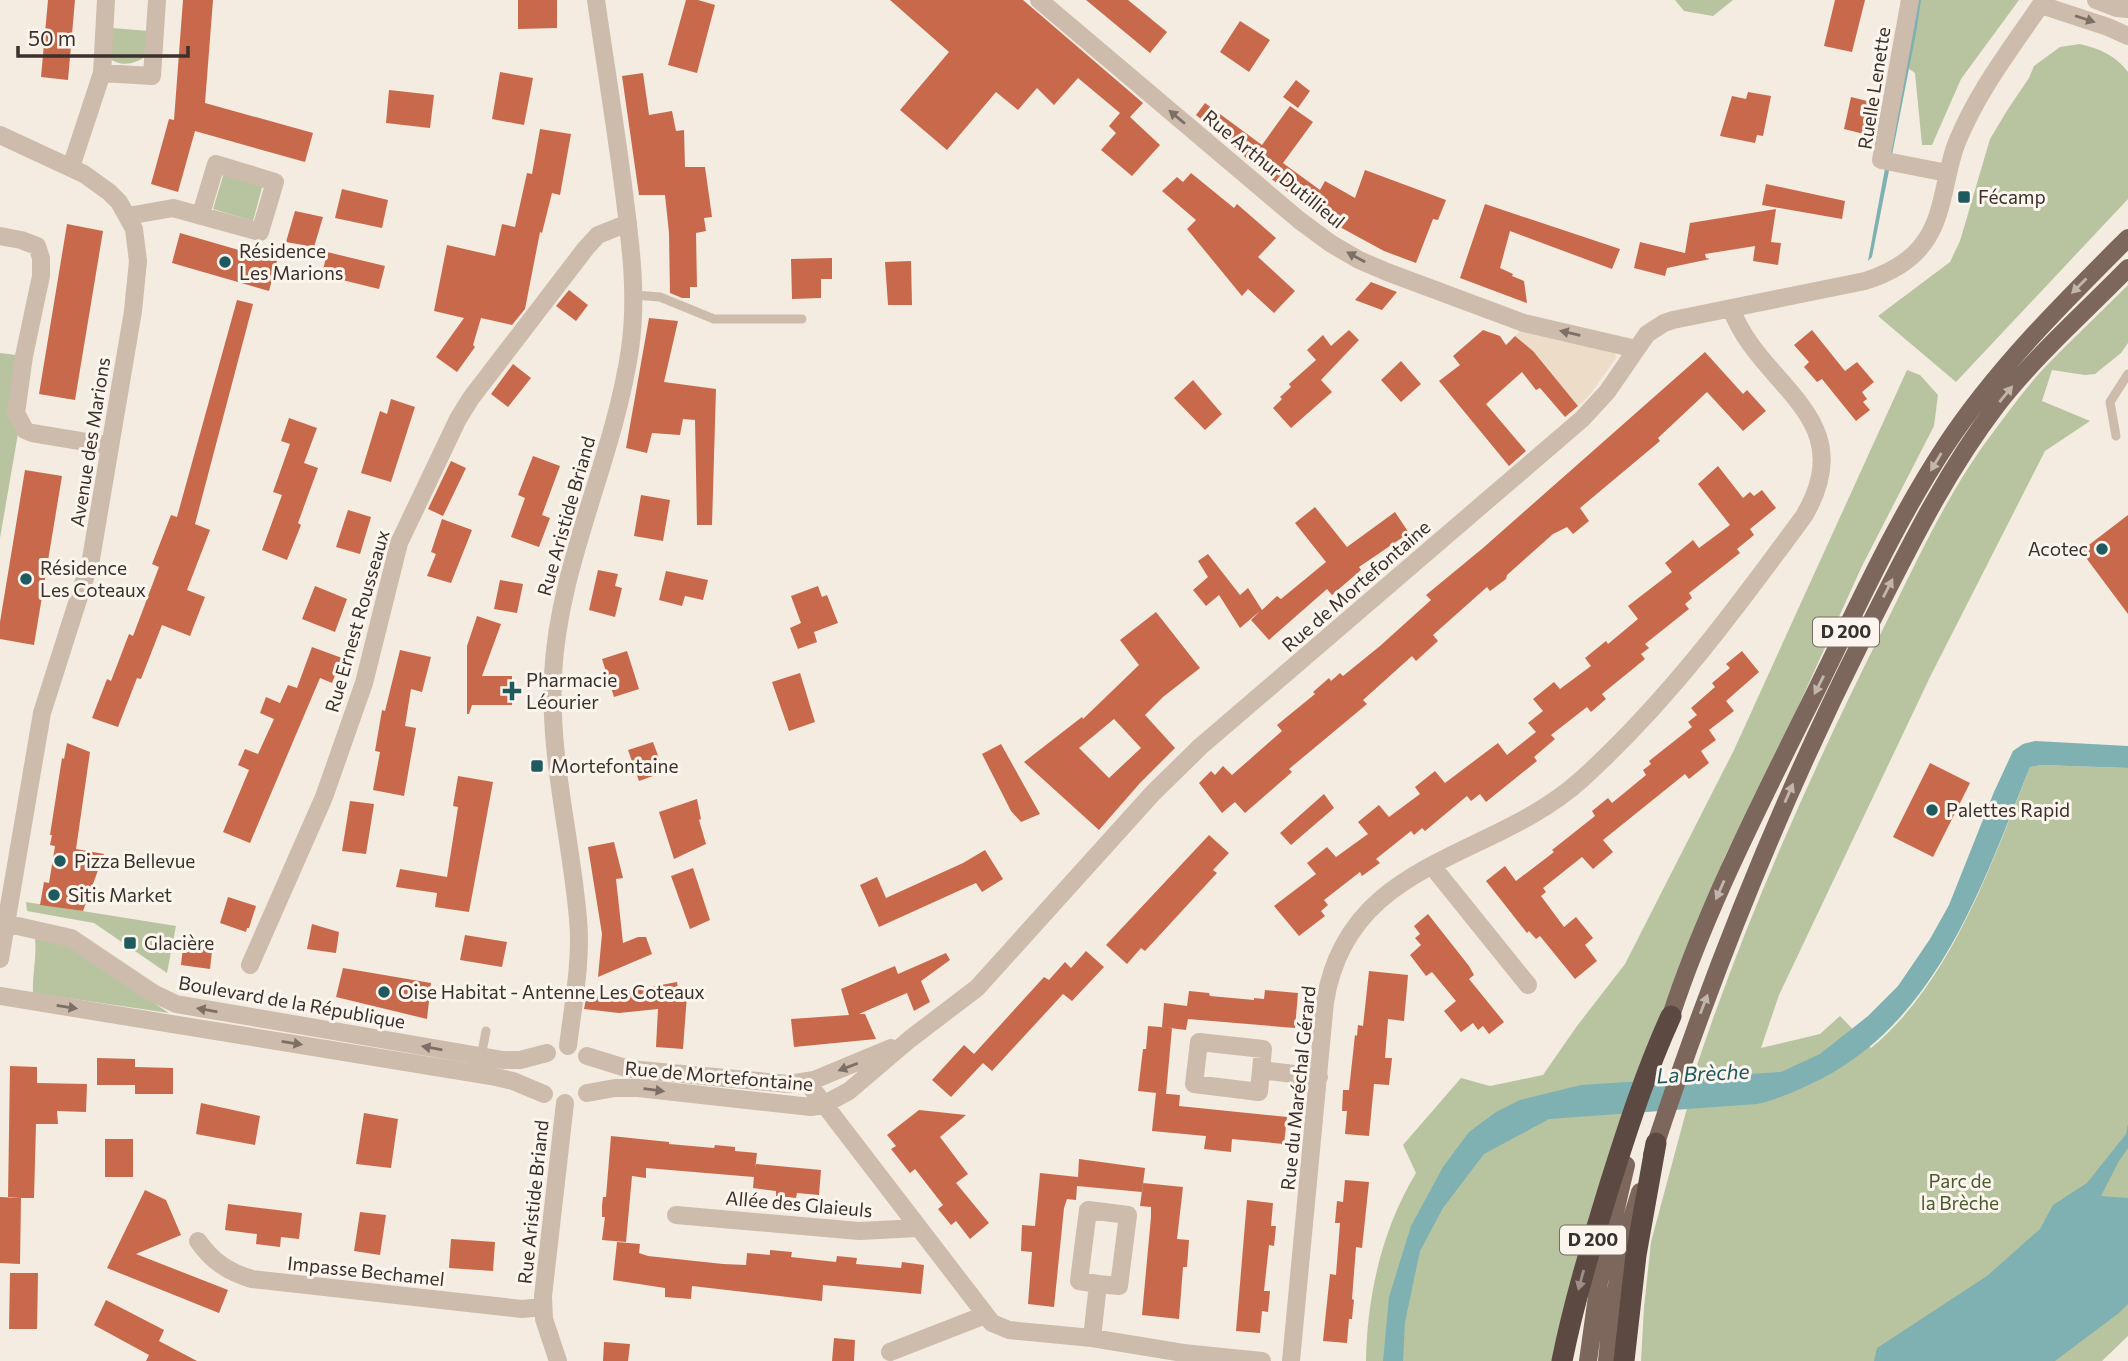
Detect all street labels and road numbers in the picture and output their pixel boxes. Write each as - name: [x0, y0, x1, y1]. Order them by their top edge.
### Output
- street label: Ruelle Lenette: [1852, 25, 1895, 151]
- street label: Rue Arthur Dutillieul: [1199, 104, 1350, 233]
- street label: Avenue des Marions: [65, 355, 114, 528]
- street label: Rue Aristide Briand: [532, 433, 599, 598]
- street label: Rue de Mortefontaine: [1277, 515, 1435, 656]
- street label: Rue Ernest Rousseaux: [319, 527, 394, 715]
- road number: D 200: [1813, 618, 1879, 646]
- street label: Boulevard de la République: [177, 970, 407, 1033]
- street label: Rue du Maréchal Gérard: [1275, 985, 1320, 1191]
- street label: Rue de Mortefontaine: [624, 1056, 814, 1095]
- street label: Rue Aristide Briand: [512, 1119, 553, 1285]
- street label: Allée des Glaieuls: [725, 1186, 873, 1221]
- road number: D 200: [1560, 1226, 1626, 1254]
- street label: Impasse Bechamel: [286, 1251, 446, 1290]

